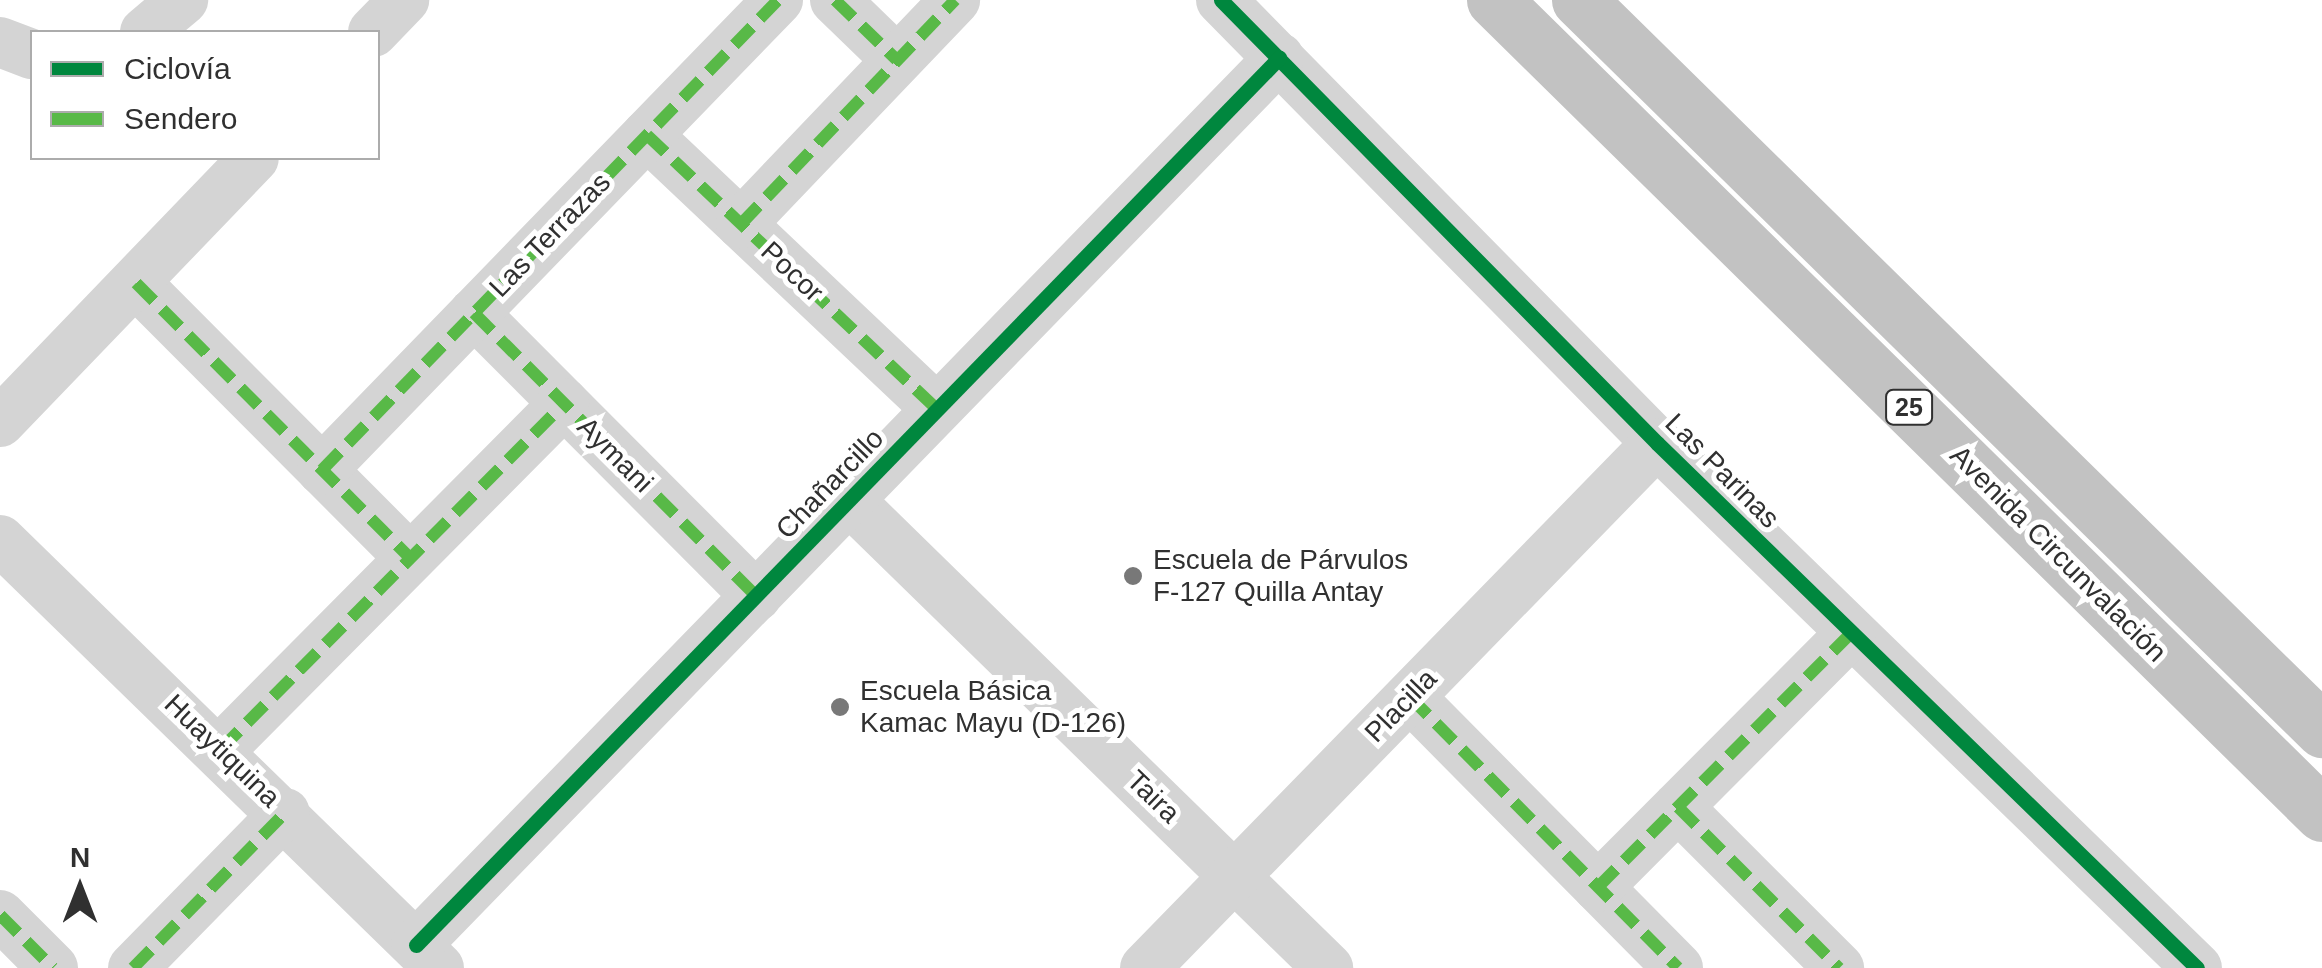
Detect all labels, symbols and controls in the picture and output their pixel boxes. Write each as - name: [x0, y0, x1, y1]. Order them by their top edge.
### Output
- legend: [30, 30, 380, 160]
- text: Ciclovía: [124, 52, 231, 85]
- text: Sendero: [124, 102, 237, 135]
- street label: Las Terrazas: [482, 166, 618, 304]
- street label: Pocor: [754, 235, 830, 309]
- road number: 25: [1884, 387, 1934, 427]
- street label: Las Parinas: [1658, 407, 1786, 535]
- street label: Aymani: [570, 410, 660, 500]
- street label: Chañarcillo: [769, 422, 891, 546]
- street label: Avenida Circunvalación: [1943, 439, 2173, 669]
- place label: Escuela de Párvulos F-127 Quilla Antay: [1153, 543, 1408, 609]
- marker: Escuela de Párvulos F-127 Quilla Antay: [1122, 565, 1144, 587]
- street label: Placilla: [1358, 662, 1444, 750]
- place label: Escuela Básica Kamac Mayu (D-126): [860, 674, 1126, 740]
- street label: Huaytiquina: [157, 688, 287, 814]
- marker: Escuela Básica Kamac Mayu (D-126): [829, 696, 851, 718]
- street label: Taira: [1120, 764, 1186, 830]
- north arrow: [30, 838, 130, 938]
- text: N: [70, 842, 90, 873]

